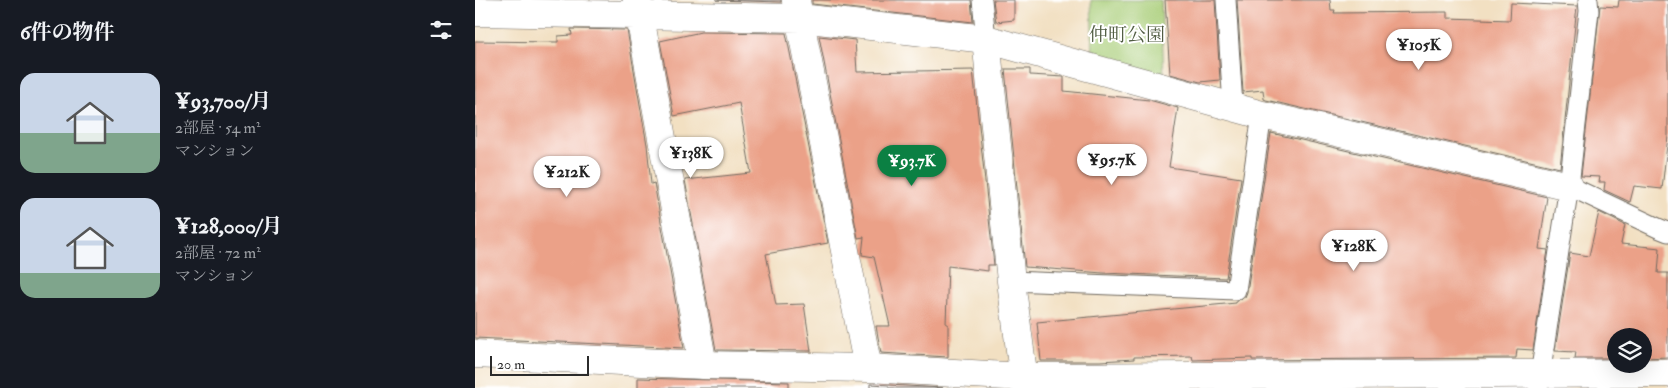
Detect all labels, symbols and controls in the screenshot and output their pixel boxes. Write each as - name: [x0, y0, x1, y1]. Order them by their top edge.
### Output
- icon: filters: [427, 16, 455, 44]
- text: 6件の物件: [20, 19, 115, 46]
- park label: 仲町公園: [1089, 23, 1165, 47]
- pin: ¥105K: [1384, 28, 1454, 71]
- text: ¥105K: [1397, 35, 1441, 55]
- text: ¥93,700/月: [175, 88, 271, 115]
- icon: home: [60, 93, 120, 153]
- text: 2部屋 · 54 m²: [175, 118, 261, 138]
- pin: ¥138K: [656, 136, 726, 179]
- text: マンション: [175, 141, 254, 161]
- text: ¥138K: [670, 143, 712, 163]
- pin: ¥93.7K: [871, 144, 953, 187]
- pin: ¥95.7K: [1071, 144, 1153, 186]
- text: ¥95.7K: [1088, 150, 1136, 170]
- text: ¥93.7K: [888, 151, 936, 171]
- pin: ¥212K: [532, 156, 602, 198]
- text: ¥212K: [544, 162, 590, 182]
- text: ¥128,000/月: [175, 213, 283, 240]
- icon: home: [60, 218, 120, 278]
- pin: ¥128K: [1319, 230, 1389, 272]
- text: ¥128K: [1332, 236, 1376, 256]
- text: 2部屋 · 72 m²: [175, 243, 261, 263]
- text: マンション: [175, 266, 254, 286]
- map controls: [1607, 328, 1652, 373]
- button: layers: [1607, 328, 1652, 373]
- scale bar: [490, 353, 589, 376]
- text: 20 m: [497, 356, 525, 373]

